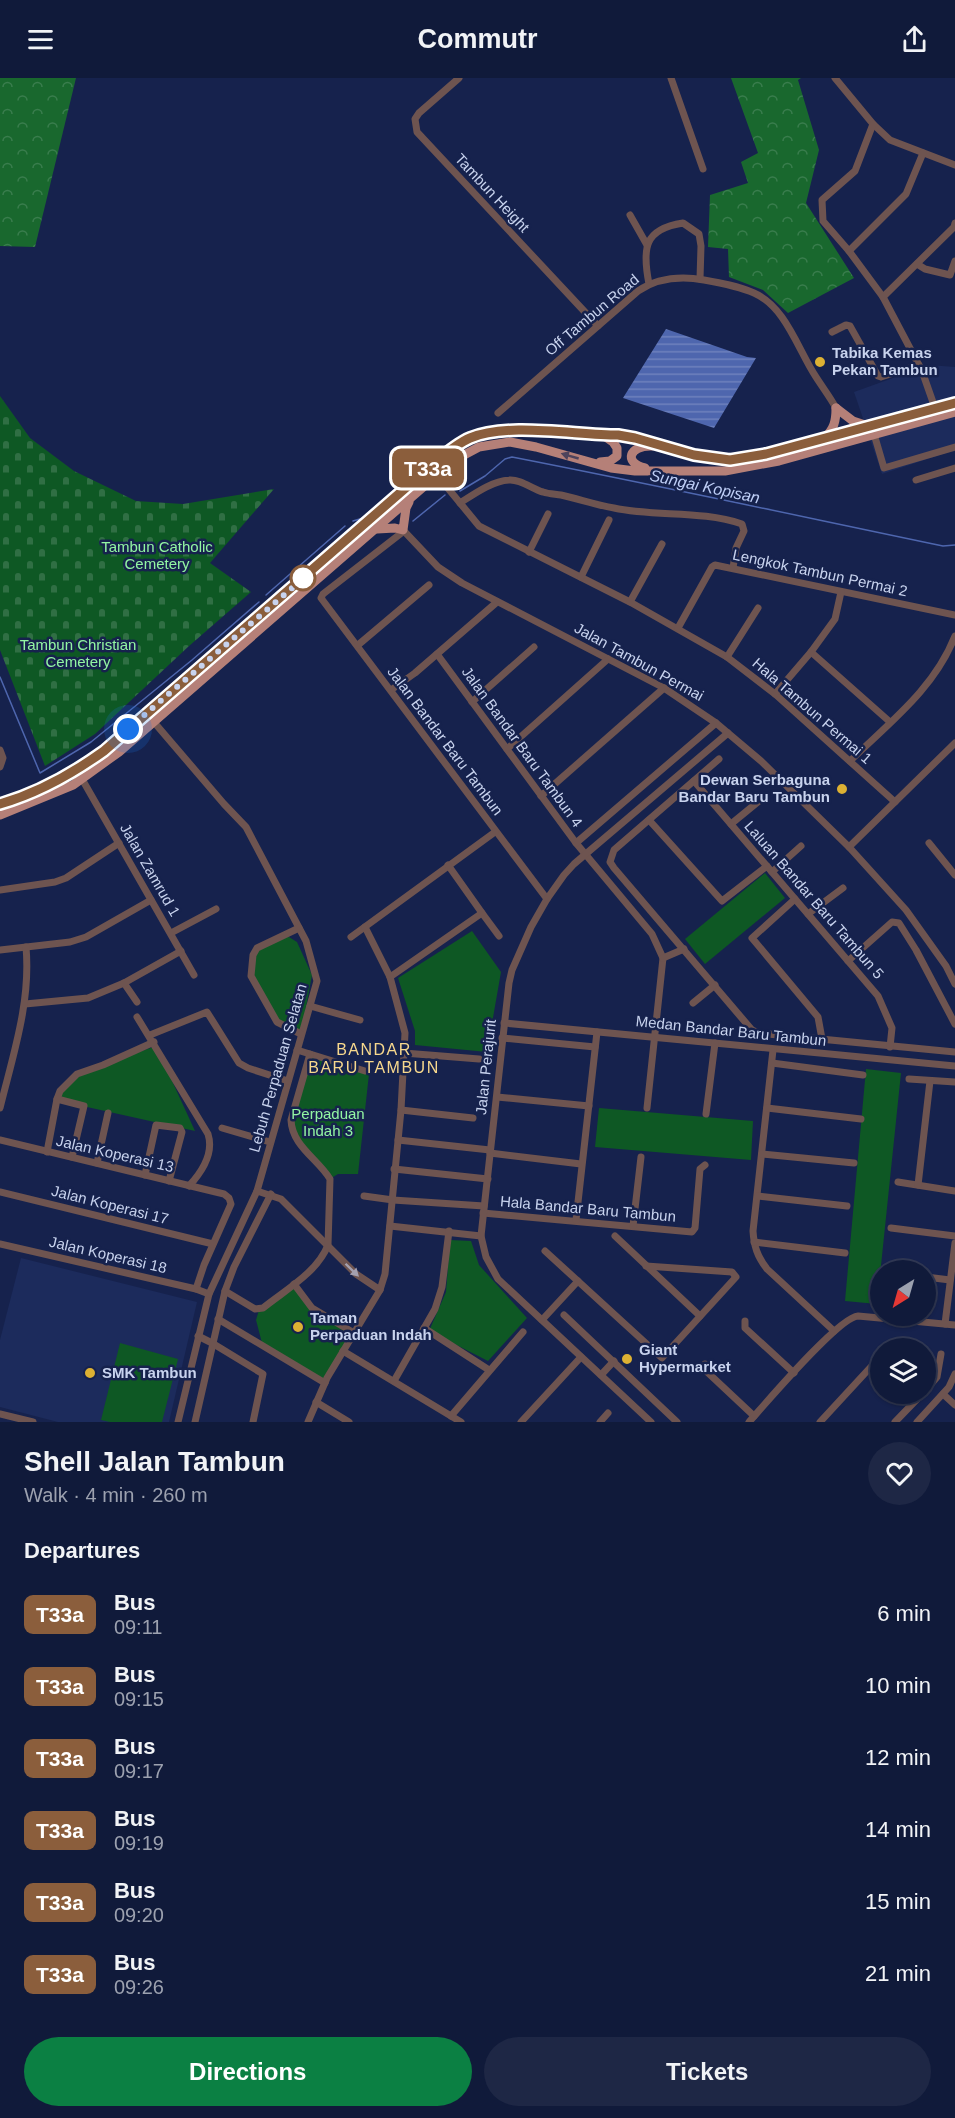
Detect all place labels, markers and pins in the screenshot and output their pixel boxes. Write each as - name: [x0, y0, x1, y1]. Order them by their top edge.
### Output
- place label: Tabika Kemas Pekan Tambun: [832, 344, 938, 378]
- marker: Tabika Kemas Pekan Tambun: [813, 355, 827, 369]
- unlabelled marker: [290, 565, 316, 591]
- place label: Dewan Serbaguna Bandar Baru Tambun: [679, 771, 831, 805]
- marker: Dewan Serbaguna Bandar Baru Tambun: [835, 782, 849, 796]
- place label: Taman Perpaduan Indah: [310, 1309, 432, 1343]
- marker: Taman Perpaduan Indah: [291, 1320, 305, 1334]
- place label: Giant Hypermarket: [639, 1341, 731, 1375]
- marker: Giant Hypermarket: [620, 1352, 634, 1366]
- place label: SMK Tambun: [102, 1364, 197, 1381]
- marker: SMK Tambun: [83, 1366, 97, 1380]

